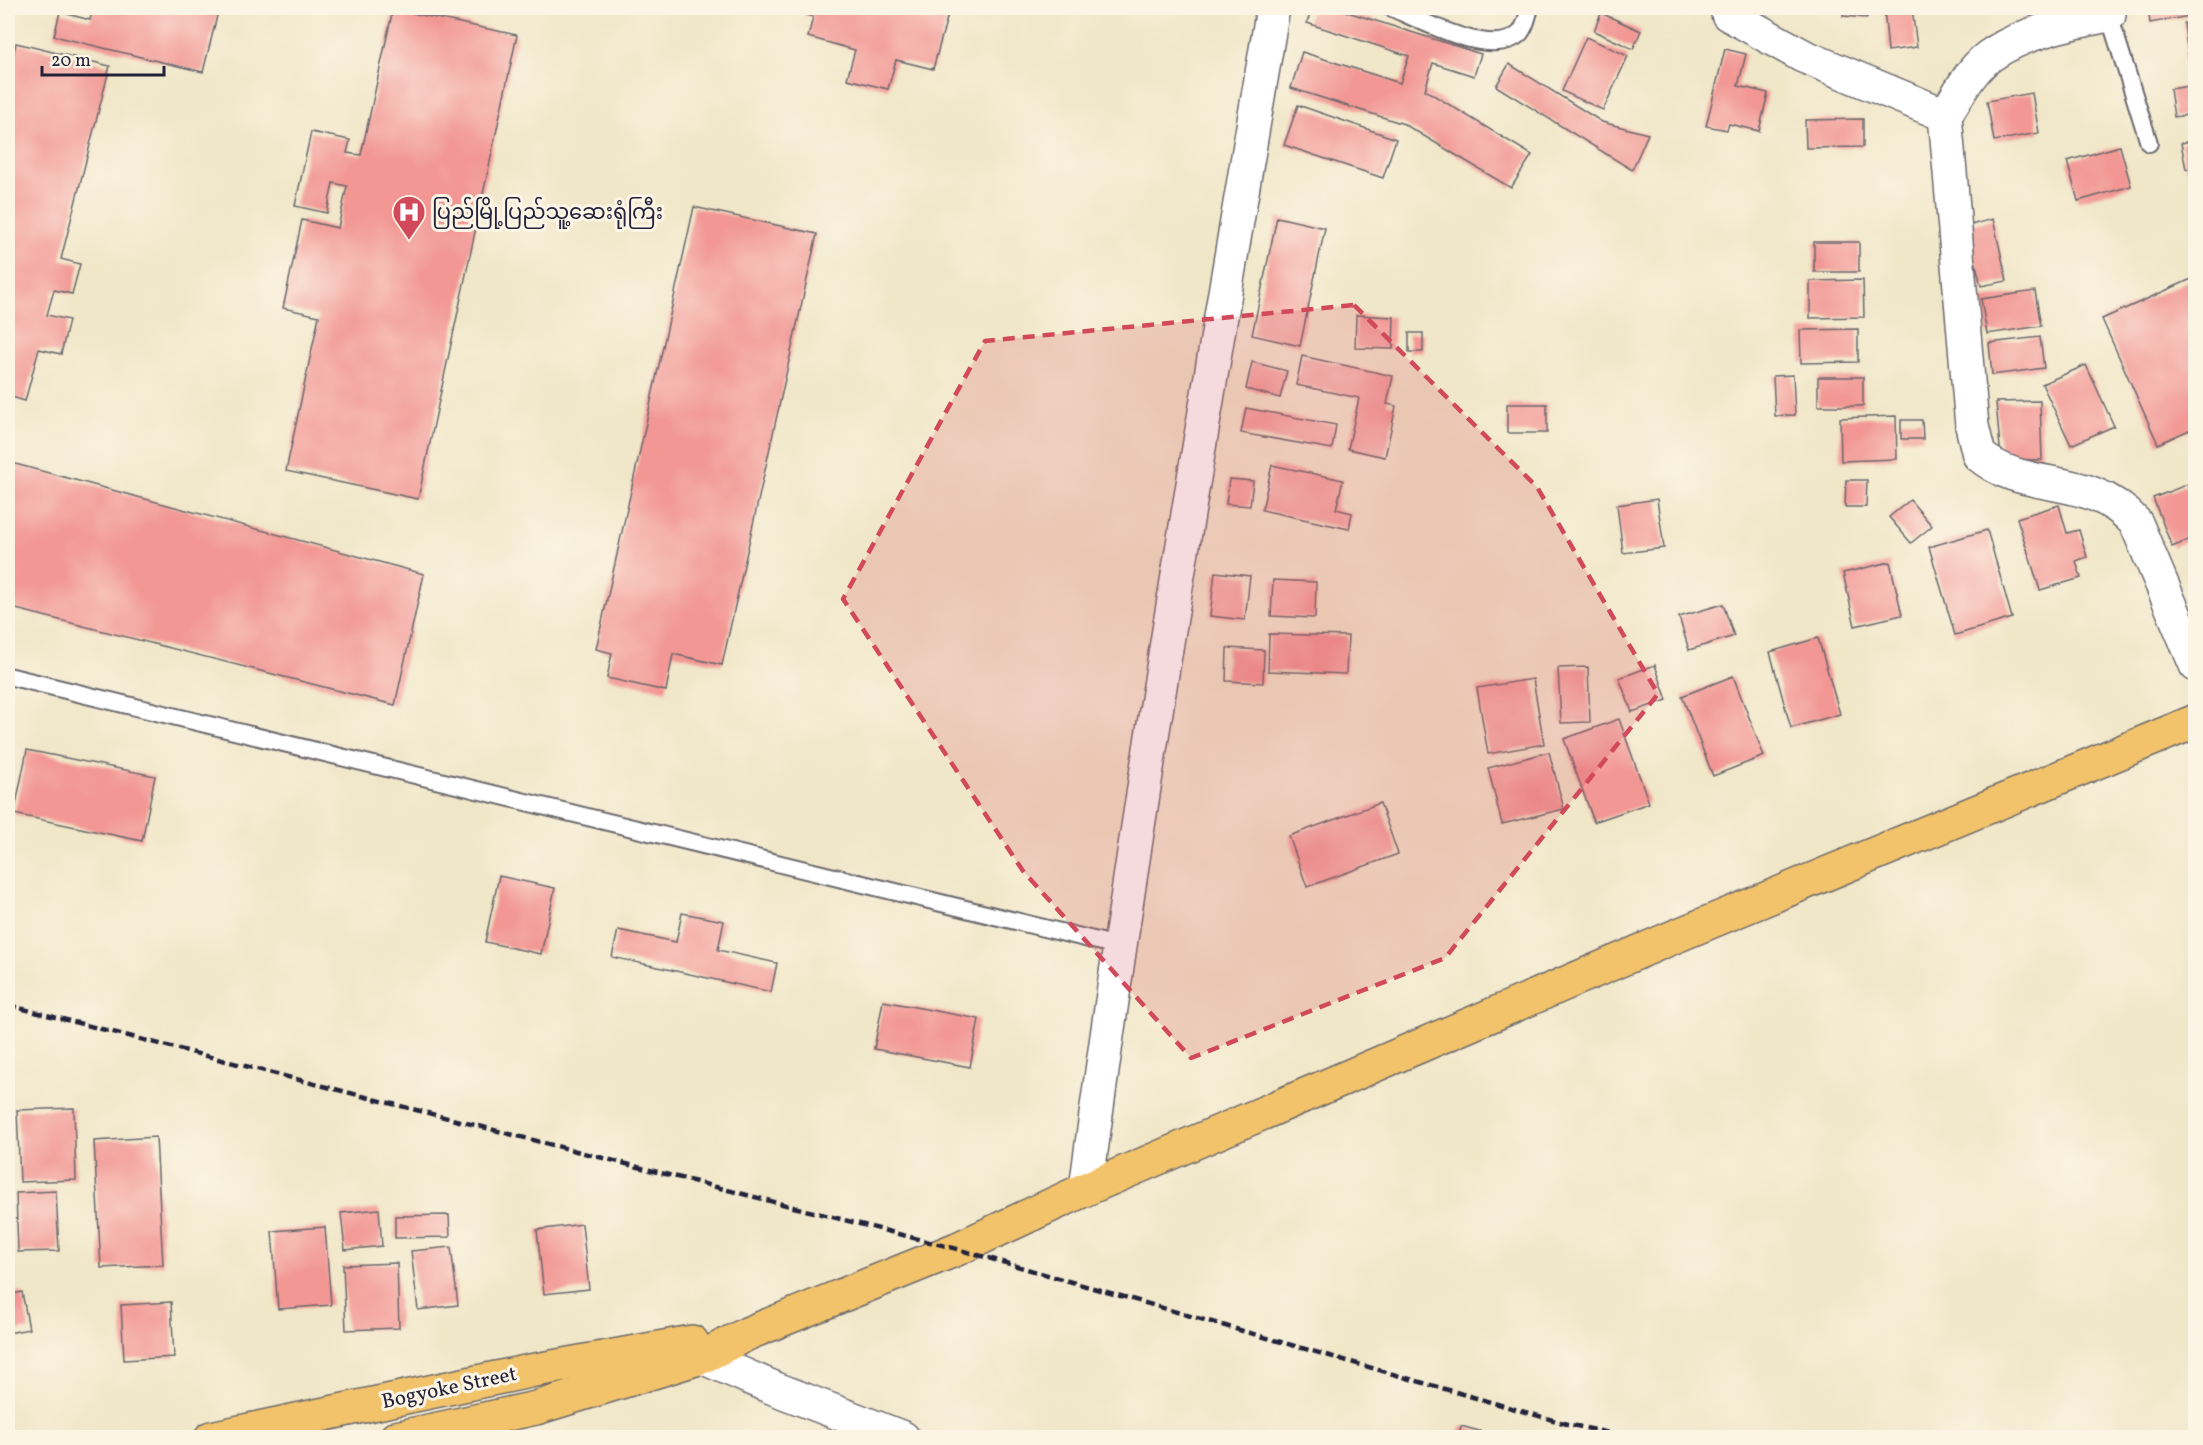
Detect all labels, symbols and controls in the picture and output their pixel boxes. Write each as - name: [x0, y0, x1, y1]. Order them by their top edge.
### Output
- scale bar: [42, 39, 164, 77]
- text: 20 m: [51, 49, 91, 74]
- hospital icon: ပြည်မြို့ပြည်သူ့ဆေးရုံကြီး: [391, 194, 427, 241]
- place label: ပြည်မြို့ပြည်သူ့ဆေးရုံကြီး: [432, 196, 663, 229]
- street label: Bogyoke Street: [379, 1360, 520, 1417]

